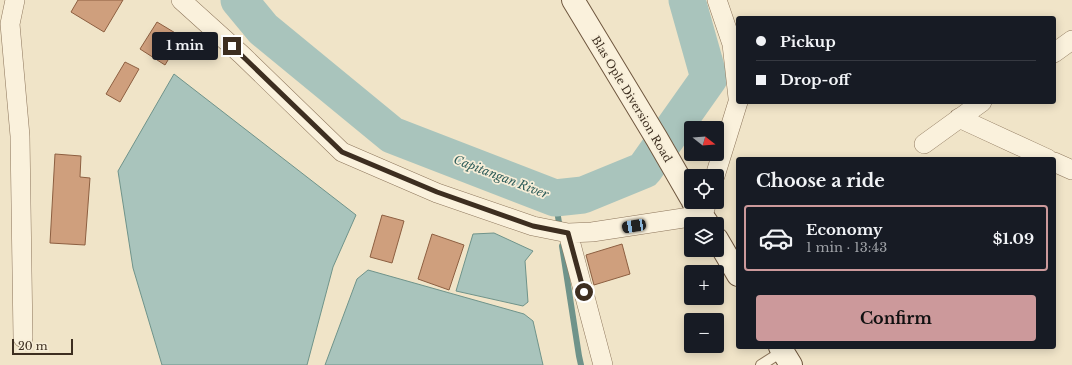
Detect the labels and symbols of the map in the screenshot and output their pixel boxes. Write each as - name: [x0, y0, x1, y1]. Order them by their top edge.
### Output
- callout: 1 min: [152, 32, 218, 60]
- street label: Blas Ople Diversion Road: [589, 33, 676, 165]
- route end: [223, 37, 241, 55]
- north arrow: [684, 121, 724, 161]
- water label: Capitangan River: [452, 152, 551, 202]
- car: [621, 218, 647, 234]
- route start: [575, 283, 593, 301]
- scale bar: [12, 337, 73, 356]

